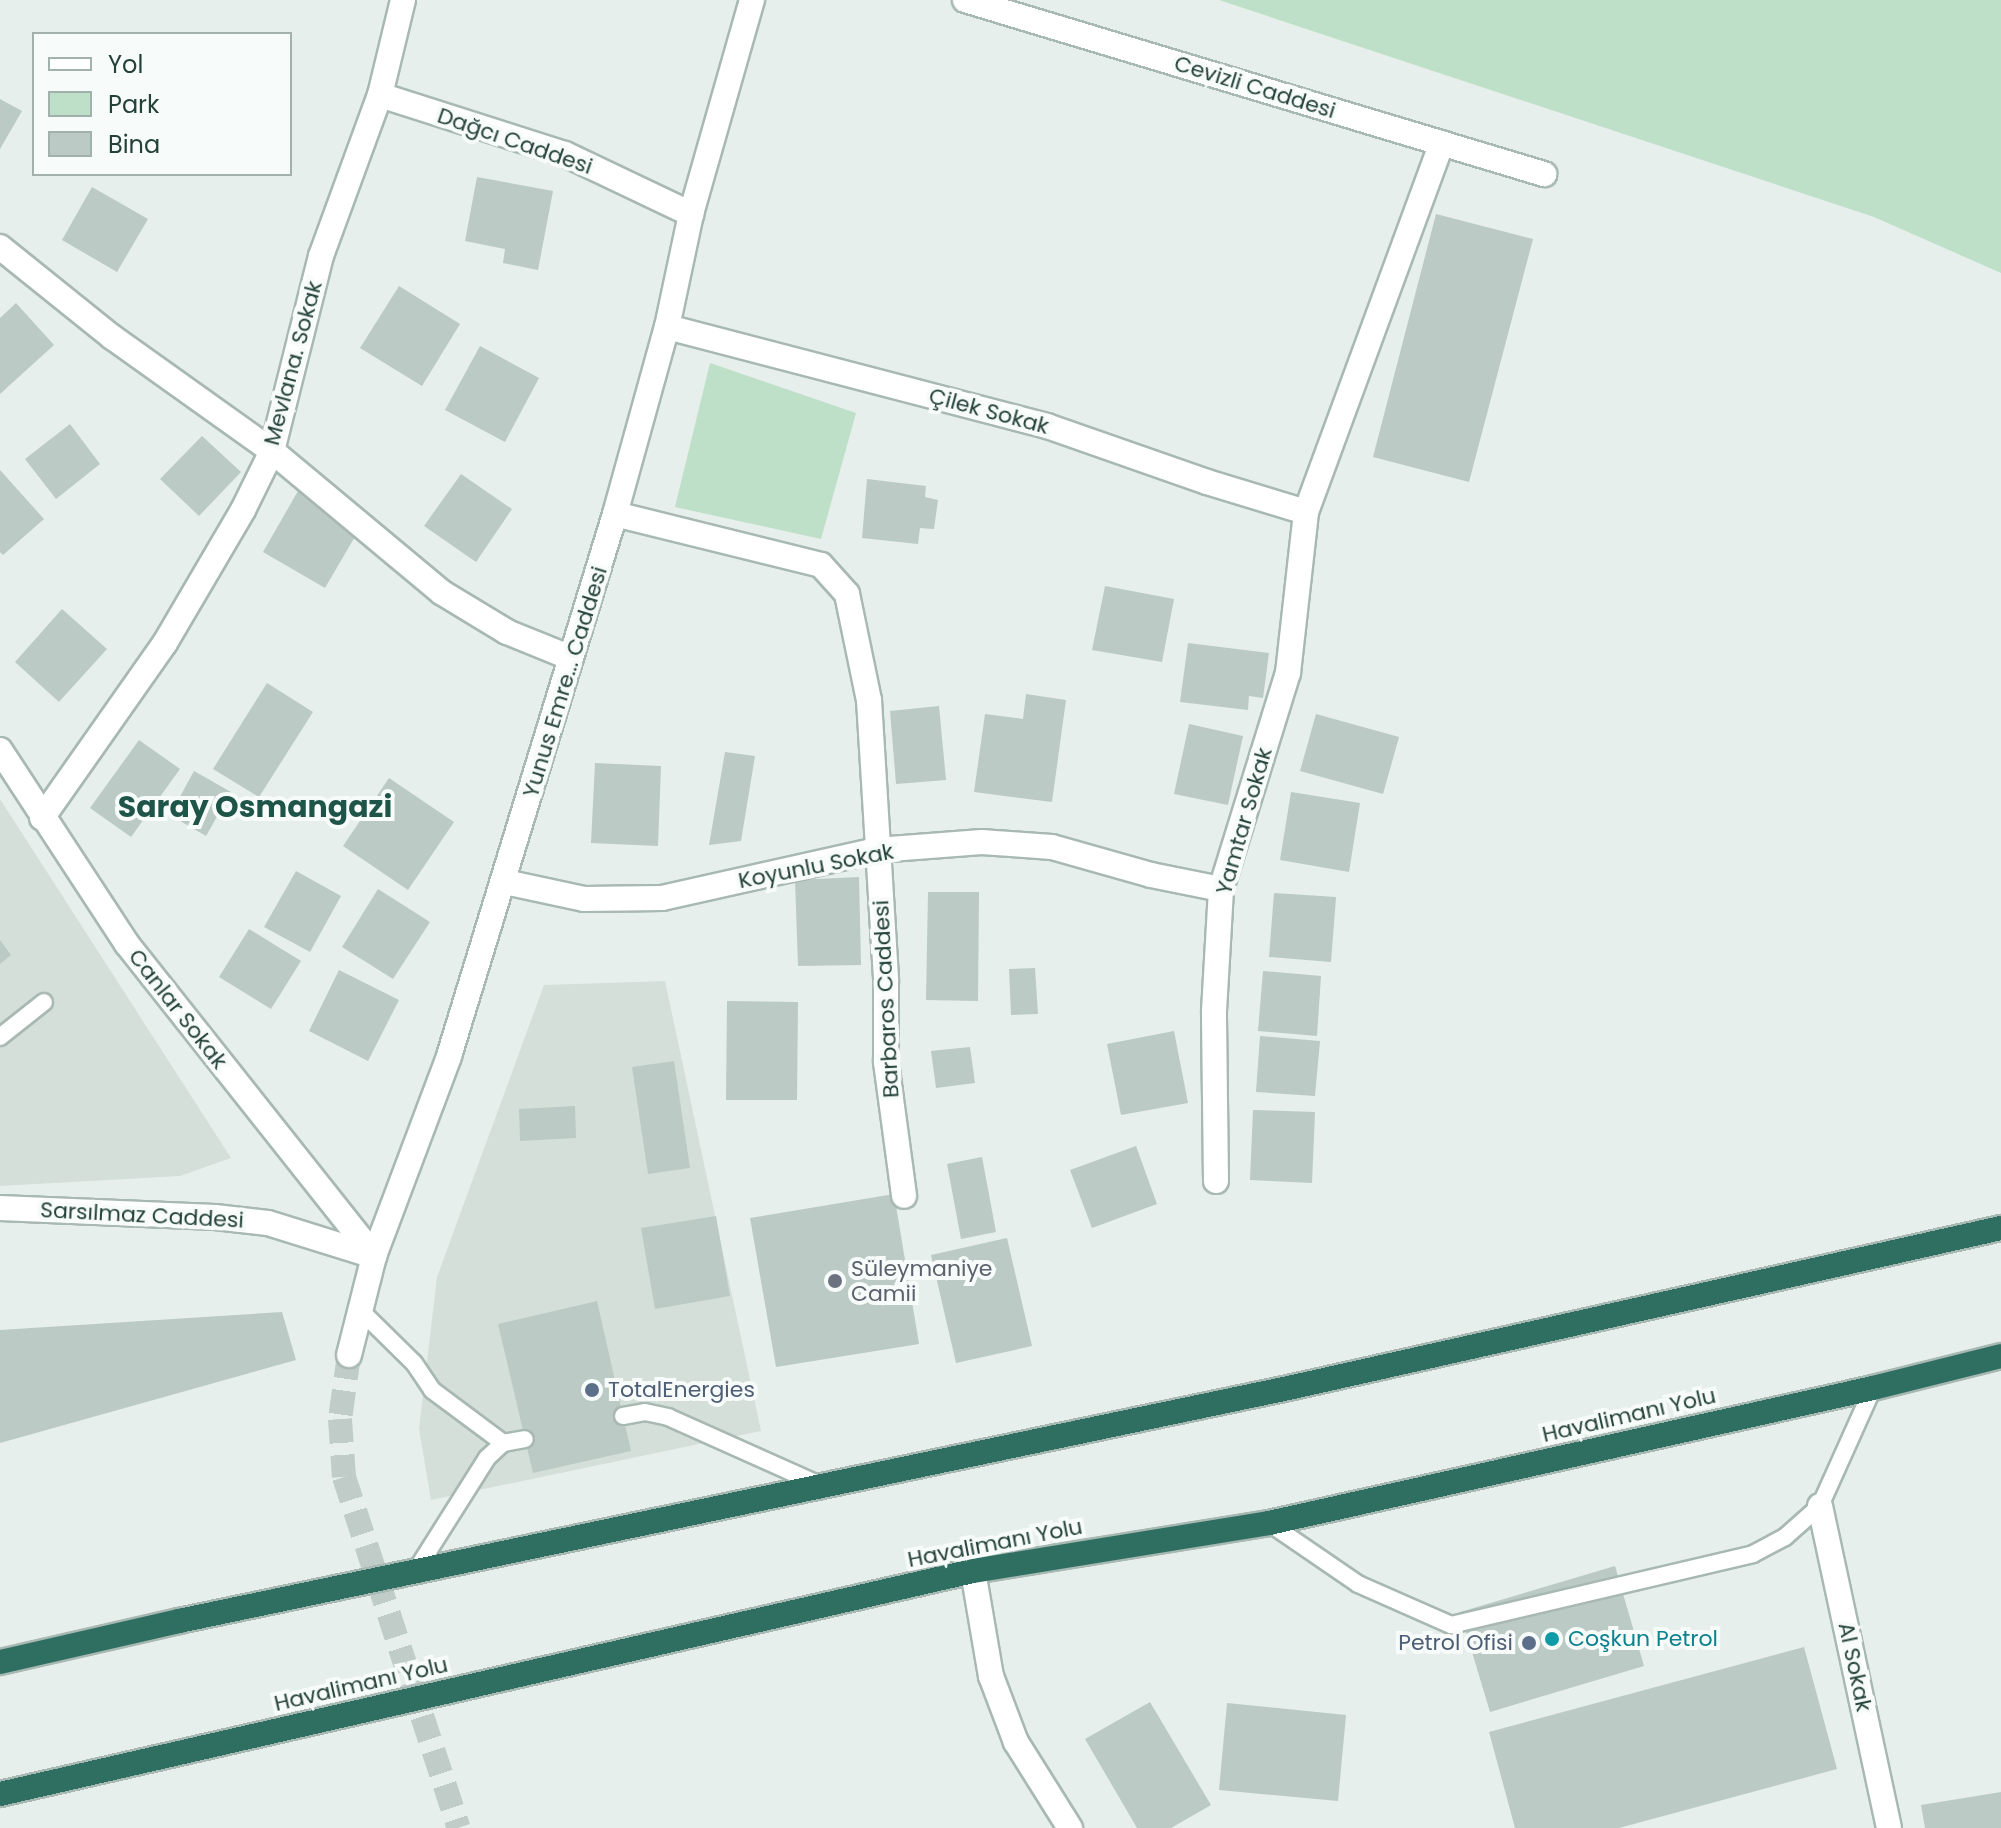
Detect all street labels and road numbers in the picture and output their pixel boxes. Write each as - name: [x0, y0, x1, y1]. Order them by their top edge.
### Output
- street label: Cevizli Caddesi: [1171, 50, 1339, 124]
- street label: Dağcı Caddesi: [434, 102, 596, 180]
- street label: Mevlana. Sokak: [258, 278, 328, 448]
- street label: Çilek Sokak: [926, 382, 1052, 440]
- street label: Yunus Emre... Caddesi: [517, 563, 613, 801]
- street label: Yamtar Sokak: [1210, 744, 1278, 898]
- street label: Koyunlu Sokak: [736, 838, 896, 894]
- street label: Barbaros Caddesi: [868, 899, 904, 1099]
- street label: Canlar Sokak: [123, 944, 233, 1074]
- street label: Sarsılmaz Caddesi: [40, 1196, 244, 1234]
- street label: Havalimanı Yolu: [1540, 1382, 1718, 1448]
- street label: Havalimanı Yolu: [905, 1513, 1085, 1573]
- street label: Al Sokak: [1833, 1620, 1877, 1714]
- street label: Havalimanı Yolu: [272, 1651, 450, 1717]

